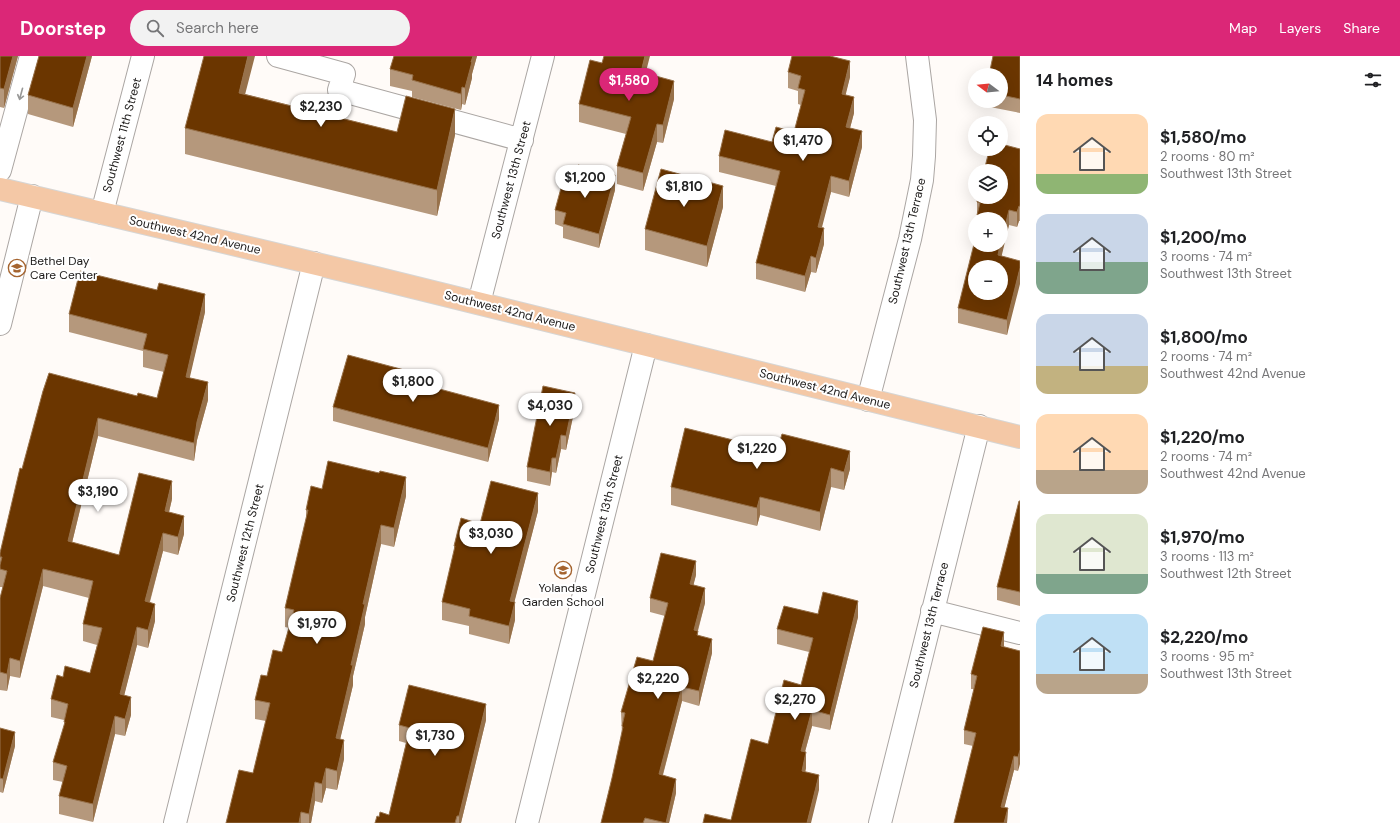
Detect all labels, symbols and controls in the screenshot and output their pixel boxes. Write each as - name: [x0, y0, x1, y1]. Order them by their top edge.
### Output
- search box: [130, 10, 410, 46]
- text: Doorstep: [20, 16, 106, 41]
- icon: search: [144, 17, 166, 39]
- text: Search here: [176, 18, 259, 38]
- text: Map: [1229, 19, 1257, 37]
- text: Layers: [1279, 19, 1321, 37]
- text: Share: [1343, 19, 1380, 37]
- pin: $1,580: [596, 68, 662, 102]
- north arrow: [968, 68, 1008, 108]
- map controls: [968, 68, 1008, 300]
- text: 14 homes: [1036, 69, 1113, 91]
- icon: filters: [1362, 69, 1384, 91]
- text: $1,580: [608, 72, 650, 89]
- street label: Southwest 11th Street: [99, 76, 145, 194]
- one-way arrow: [17, 87, 24, 100]
- pin: $2,230: [288, 94, 354, 128]
- text: $2,230: [299, 98, 343, 115]
- button: locate: [968, 116, 1008, 156]
- street label: Southwest 13th Street: [488, 119, 535, 241]
- text: $1,580/mo: [1160, 126, 1247, 148]
- pin: $1,470: [770, 128, 836, 162]
- icon: home: [1068, 130, 1116, 178]
- text: $1,470: [783, 132, 823, 149]
- text: 2 rooms · 80 m²: [1160, 148, 1255, 165]
- button: layers: [968, 164, 1008, 204]
- pin: $1,200: [552, 165, 618, 199]
- text: Southwest 13th Street: [1160, 165, 1292, 182]
- text: $1,200: [564, 169, 606, 186]
- pin: $1,810: [651, 174, 717, 208]
- street label: Southwest 13th Terrace: [885, 176, 929, 306]
- text: $1,810: [665, 178, 703, 195]
- street label: Southwest 42nd Avenue: [128, 212, 263, 258]
- button: +: [968, 212, 1008, 252]
- text: $1,200/mo: [1160, 226, 1247, 248]
- icon: home: [1068, 230, 1116, 278]
- text: 3 rooms · 74 m²: [1160, 248, 1252, 265]
- place label: Bethel Day Care Center: [30, 253, 98, 283]
- school or university icon: Bethel Day Care Center: [7, 258, 27, 278]
- button: −: [968, 260, 1008, 300]
- text: Southwest 13th Street: [1160, 265, 1292, 282]
- street label: Southwest 42nd Avenue: [443, 287, 577, 335]
- text: $1,800/mo: [1160, 326, 1248, 348]
- icon: home: [1068, 330, 1116, 378]
- text: 2 rooms · 74 m²: [1160, 348, 1252, 365]
- street label: Southwest 42nd Avenue: [758, 365, 892, 413]
- text: Southwest 42nd Avenue: [1160, 365, 1306, 382]
- pin: $1,800: [380, 369, 446, 403]
- text: $1,800: [392, 373, 434, 390]
- pin: $4,030: [517, 393, 583, 427]
- text: $4,030: [527, 397, 573, 414]
- text: $1,220/mo: [1160, 426, 1245, 448]
- icon: home: [1068, 430, 1116, 478]
- pin: $1,220: [724, 436, 790, 470]
- text: $1,220: [737, 440, 777, 457]
- text: 2 rooms · 74 m²: [1160, 448, 1252, 465]
- street label: Southwest 13th Street: [582, 453, 627, 575]
- text: Southwest 42nd Avenue: [1160, 465, 1306, 482]
- pin: $3,190: [65, 479, 131, 513]
- street label: Southwest 12th Street: [223, 482, 268, 604]
- text: $3,190: [77, 483, 119, 500]
- pin: $3,030: [458, 521, 524, 555]
- text: $3,030: [468, 525, 514, 542]
- text: $1,970/mo: [1160, 526, 1245, 548]
- icon: home: [1068, 530, 1116, 578]
- text: 3 rooms · 113 m²: [1160, 548, 1254, 565]
- school or university icon: Yolandas Garden School: [553, 560, 573, 580]
- street label: Southwest 13th Terrace: [906, 560, 952, 690]
- text: Southwest 12th Street: [1160, 565, 1292, 582]
- place label: Yolandas Garden School: [522, 580, 604, 610]
- pin: $1,970: [284, 611, 350, 645]
- text: $1,970: [297, 615, 337, 632]
- text: $2,220/mo: [1160, 626, 1248, 648]
- icon: home: [1068, 630, 1116, 678]
- text: 3 rooms · 95 m²: [1160, 648, 1254, 665]
- text: Southwest 13th Street: [1160, 665, 1292, 682]
- pin: $2,220: [625, 666, 691, 700]
- text: $2,220: [637, 670, 679, 687]
- pin: $2,270: [762, 687, 828, 721]
- text: $2,270: [774, 691, 816, 708]
- pin: $1,730: [402, 723, 468, 757]
- text: $1,730: [415, 727, 455, 744]

